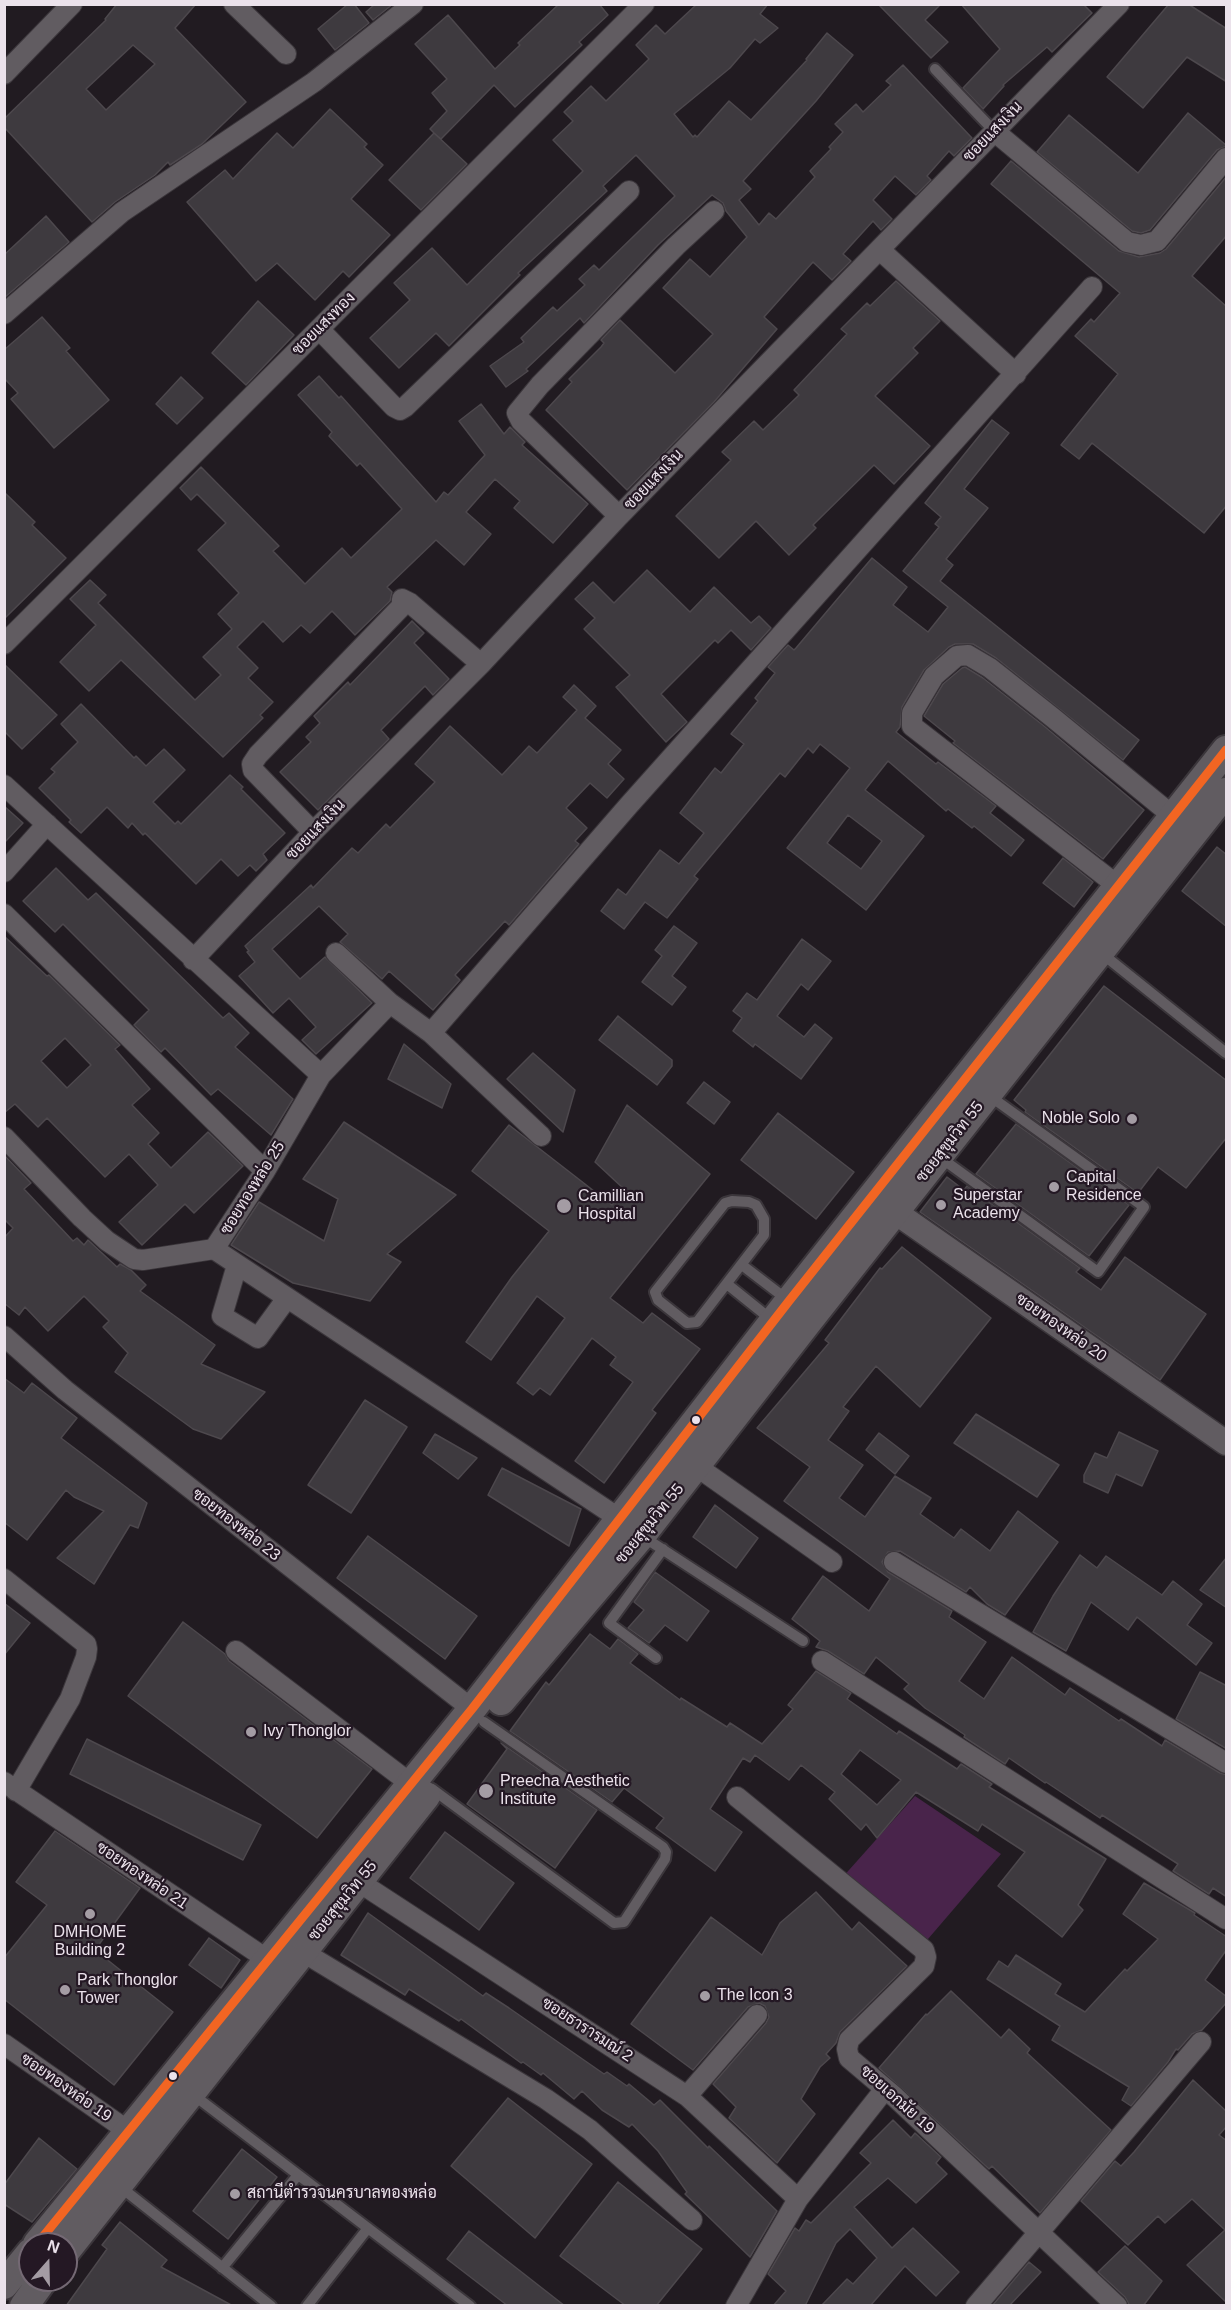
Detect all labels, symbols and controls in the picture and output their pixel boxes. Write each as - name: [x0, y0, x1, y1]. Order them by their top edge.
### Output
- street label: ซอยแสงเงิน: [959, 98, 1027, 166]
- street label: ซอยแสงทอง: [288, 288, 360, 360]
- street label: ซอยแสงเงิน: [620, 446, 688, 514]
- street label: ซอยแสงเงิน: [282, 796, 350, 864]
- street label: ซอยสุขุมวิท 55: [912, 1097, 988, 1187]
- place label: Noble Solo: [1042, 1109, 1120, 1129]
- marker: Noble Solo: [1125, 1112, 1139, 1126]
- street label: ซอยทองหล่อ 25: [217, 1138, 289, 1238]
- place label: Capital Residence: [1066, 1168, 1142, 1206]
- marker: Capital Residence: [1047, 1180, 1061, 1194]
- place label: Superstar Academy: [953, 1186, 1022, 1224]
- place label: Camillian Hospital: [578, 1187, 644, 1225]
- marker: Camillian Hospital: [555, 1197, 573, 1215]
- marker: Superstar Academy: [934, 1198, 948, 1212]
- street label: ซอยทองหล่อ 20: [1012, 1290, 1110, 1366]
- unlabelled marker: [690, 1414, 702, 1426]
- street label: ซอยสุขุมวิท 55: [612, 1480, 688, 1568]
- street label: ซอยทองหล่อ 23: [188, 1485, 284, 1565]
- place label: Ivy Thonglor: [263, 1722, 351, 1742]
- marker: Ivy Thonglor: [244, 1725, 258, 1739]
- place label: Preecha Aesthetic Institute: [500, 1772, 630, 1810]
- marker: Preecha Aesthetic Institute: [477, 1782, 495, 1800]
- street label: ซอยทองหล่อ 21: [92, 1838, 192, 1914]
- street label: ซอยสุขุมวิท 55: [305, 1857, 381, 1945]
- marker: DMHOME Building 2: [83, 1907, 97, 1921]
- place label: DMHOME Building 2: [54, 1923, 126, 1961]
- place label: Park Thonglor Tower: [77, 1971, 177, 2009]
- marker: Park Thonglor Tower: [58, 1983, 72, 1997]
- place label: The Icon 3: [717, 1986, 793, 2006]
- marker: The Icon 3: [698, 1989, 712, 2003]
- street label: ซอยธารารมณ์ 2: [538, 1993, 636, 2067]
- street label: ซอยทองหล่อ 19: [17, 2050, 115, 2126]
- street label: ซอยเอกมัย 19: [856, 2062, 938, 2138]
- unlabelled marker: [167, 2070, 179, 2082]
- place label: สถานีตำรวจนครบาลทองหล่อ: [247, 2184, 437, 2204]
- marker: สถานีตำรวจนครบาลทองหล่อ: [228, 2187, 242, 2201]
- north arrow: [18, 2232, 78, 2292]
- text: N: [45, 2237, 62, 2256]

